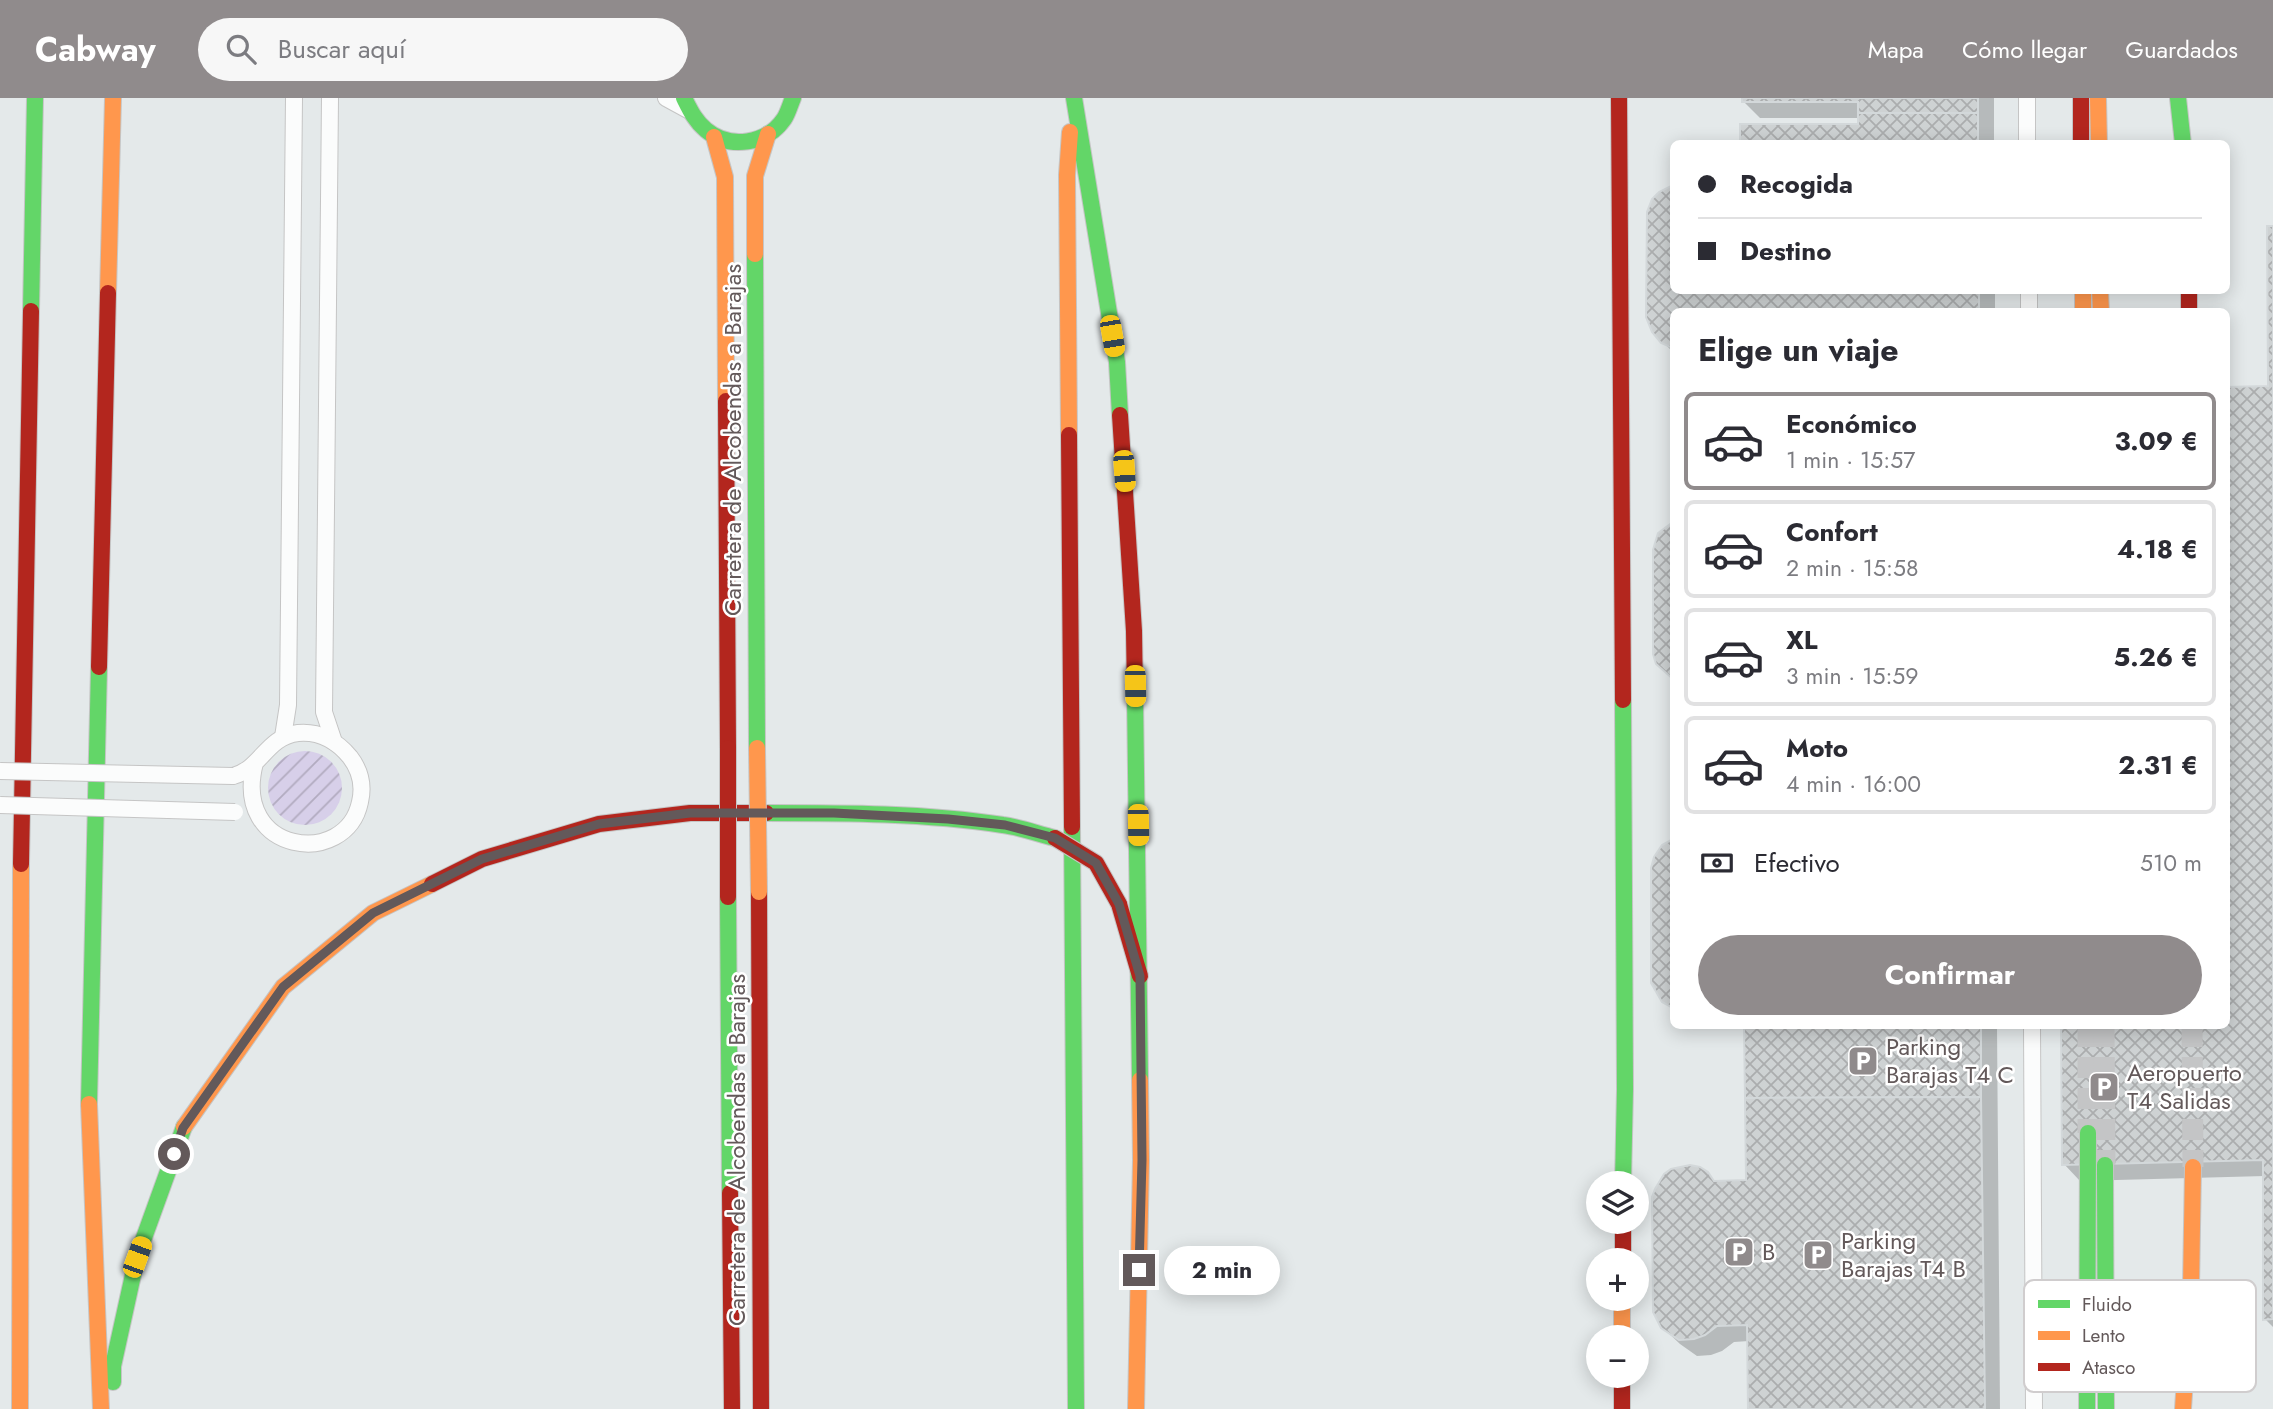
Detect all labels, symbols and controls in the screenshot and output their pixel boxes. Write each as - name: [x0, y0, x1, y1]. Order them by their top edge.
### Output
- search box: [198, 18, 688, 81]
- text: Cabway: [35, 26, 156, 73]
- icon: search: [222, 30, 260, 68]
- text: Buscar aquí: [278, 30, 406, 68]
- text: Mapa: [1868, 32, 1924, 67]
- text: Cómo llegar: [1962, 32, 2087, 67]
- text: Guardados: [2125, 32, 2238, 67]
- text: Recogida: [1740, 165, 1853, 203]
- text: Destino: [1740, 232, 1832, 270]
- street label: Carretera de Alcobendas a Barajas: [715, 264, 750, 616]
- car: [1099, 313, 1126, 359]
- text: Elige un viaje: [1698, 327, 1899, 373]
- text: Económico: [1786, 405, 1917, 443]
- icon: car: [1702, 410, 1765, 473]
- text: 3.09 €: [2114, 422, 2198, 460]
- text: 1 min · 15:57: [1786, 443, 1915, 477]
- car: [1113, 449, 1136, 493]
- text: Confort: [1786, 513, 1878, 551]
- icon: car: [1702, 518, 1765, 581]
- text: 4.18 €: [2117, 530, 2198, 568]
- text: 2 min · 15:58: [1786, 551, 1918, 585]
- text: XL: [1786, 621, 1818, 659]
- icon: car: [1702, 626, 1765, 689]
- text: 5.26 €: [2114, 638, 2198, 676]
- text: 3 min · 15:59: [1786, 659, 1919, 693]
- car: [1125, 665, 1146, 707]
- text: Moto: [1786, 729, 1848, 767]
- icon: car: [1702, 734, 1765, 797]
- text: 2.31 €: [2118, 746, 2198, 784]
- text: 4 min · 16:00: [1786, 767, 1921, 801]
- car: [1128, 804, 1149, 846]
- icon: cash: [1698, 844, 1736, 882]
- text: Efectivo: [1754, 844, 1840, 882]
- text: 510 m: [2140, 846, 2202, 880]
- button: Confirmar: [1698, 935, 2202, 1015]
- street label: Carretera de Alcobendas a Barajas: [719, 974, 754, 1326]
- place label: Parking Barajas T4 C: [1886, 1029, 2014, 1092]
- parking icon: Parking Barajas T4 C: [1846, 1044, 1880, 1078]
- place label: Aeropuerto T4 Salidas: [2127, 1055, 2242, 1118]
- parking icon: Aeropuerto T4 Salidas: [2087, 1070, 2121, 1104]
- route start: [158, 1138, 190, 1170]
- map controls: [1586, 1171, 1649, 1388]
- button: layers: [1586, 1171, 1649, 1234]
- place label: Parking Barajas T4 B: [1841, 1223, 1966, 1286]
- car: [120, 1234, 155, 1280]
- place label: B: [1762, 1234, 1775, 1269]
- parking icon: B: [1722, 1235, 1756, 1269]
- parking icon: Parking Barajas T4 B: [1801, 1238, 1835, 1272]
- callout: 2 min: [1164, 1246, 1279, 1294]
- button: +: [1586, 1248, 1649, 1311]
- text: 2 min: [1192, 1253, 1252, 1287]
- route end: [1123, 1254, 1155, 1286]
- legend: [2024, 1280, 2256, 1392]
- text: Fluido: [2082, 1291, 2132, 1318]
- text: Lento: [2082, 1322, 2125, 1349]
- button: −: [1586, 1325, 1649, 1388]
- text: Atasco: [2082, 1354, 2135, 1381]

